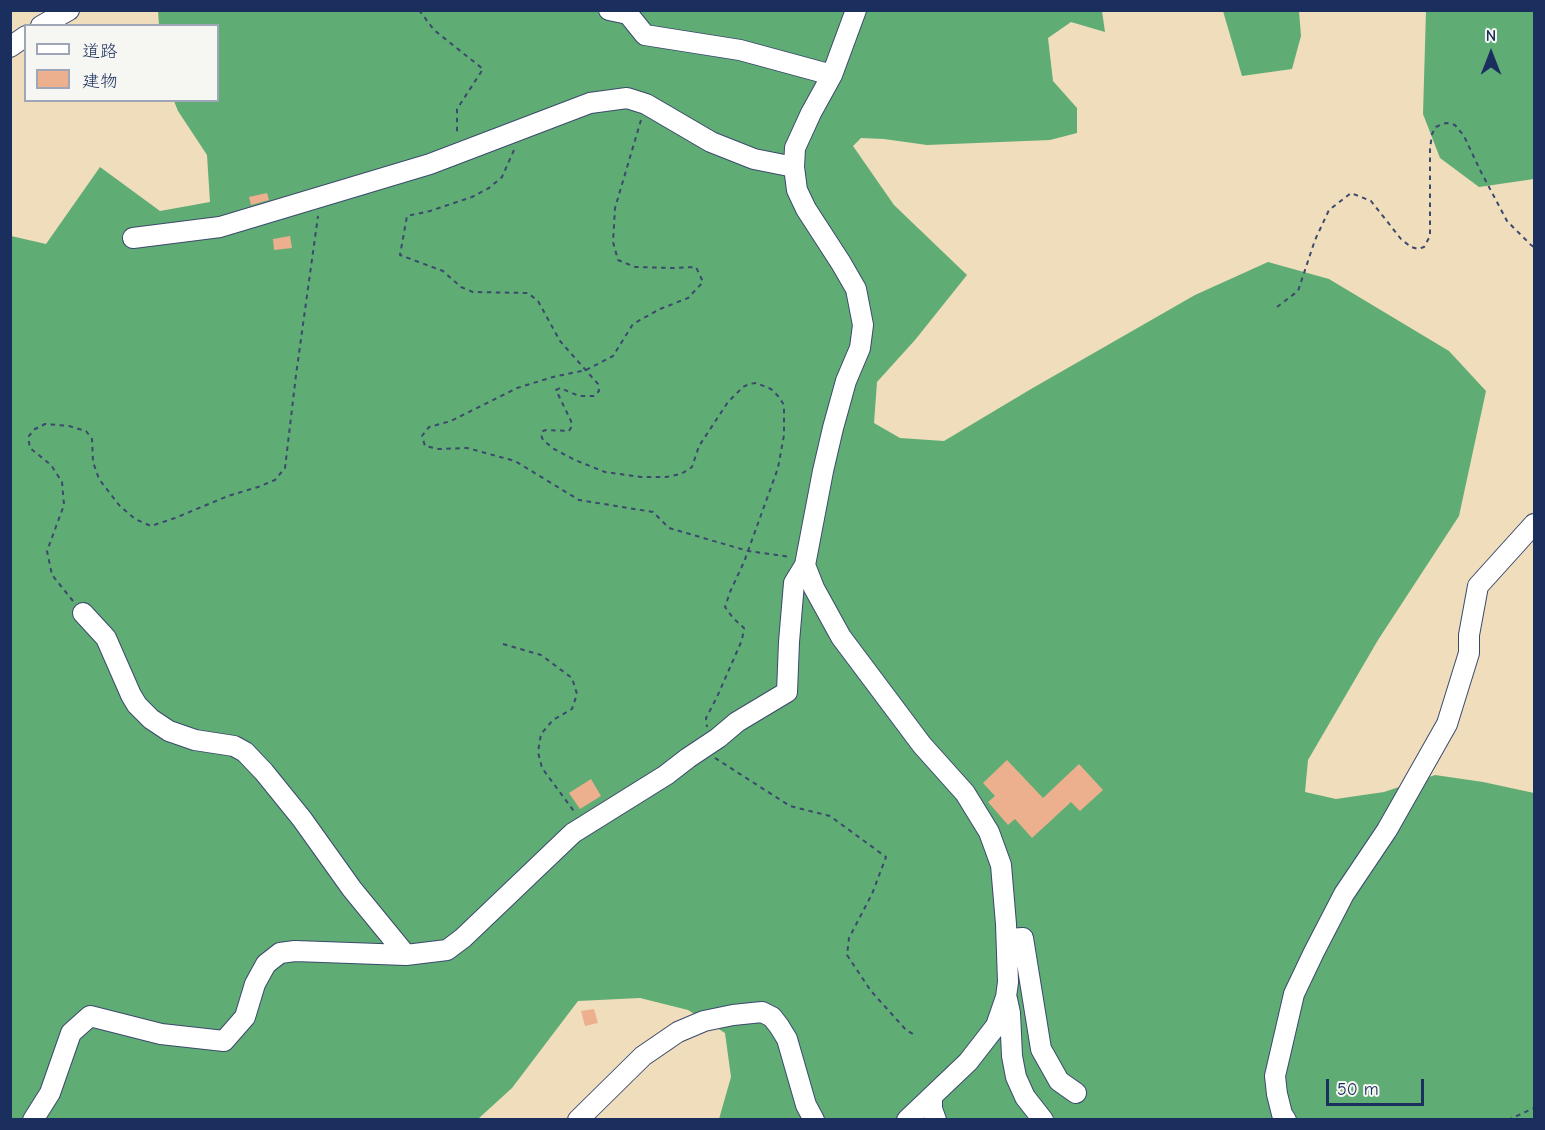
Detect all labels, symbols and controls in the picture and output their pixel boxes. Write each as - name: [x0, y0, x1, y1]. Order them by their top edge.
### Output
- legend: [24, 24, 219, 102]
- north arrow: [1461, 24, 1521, 84]
- text: N: [1486, 27, 1496, 45]
- text: 道路: [82, 41, 118, 62]
- text: 建物: [82, 71, 118, 92]
- scale bar: [1329, 1067, 1426, 1105]
- text: 50 m: [1337, 1079, 1379, 1100]

